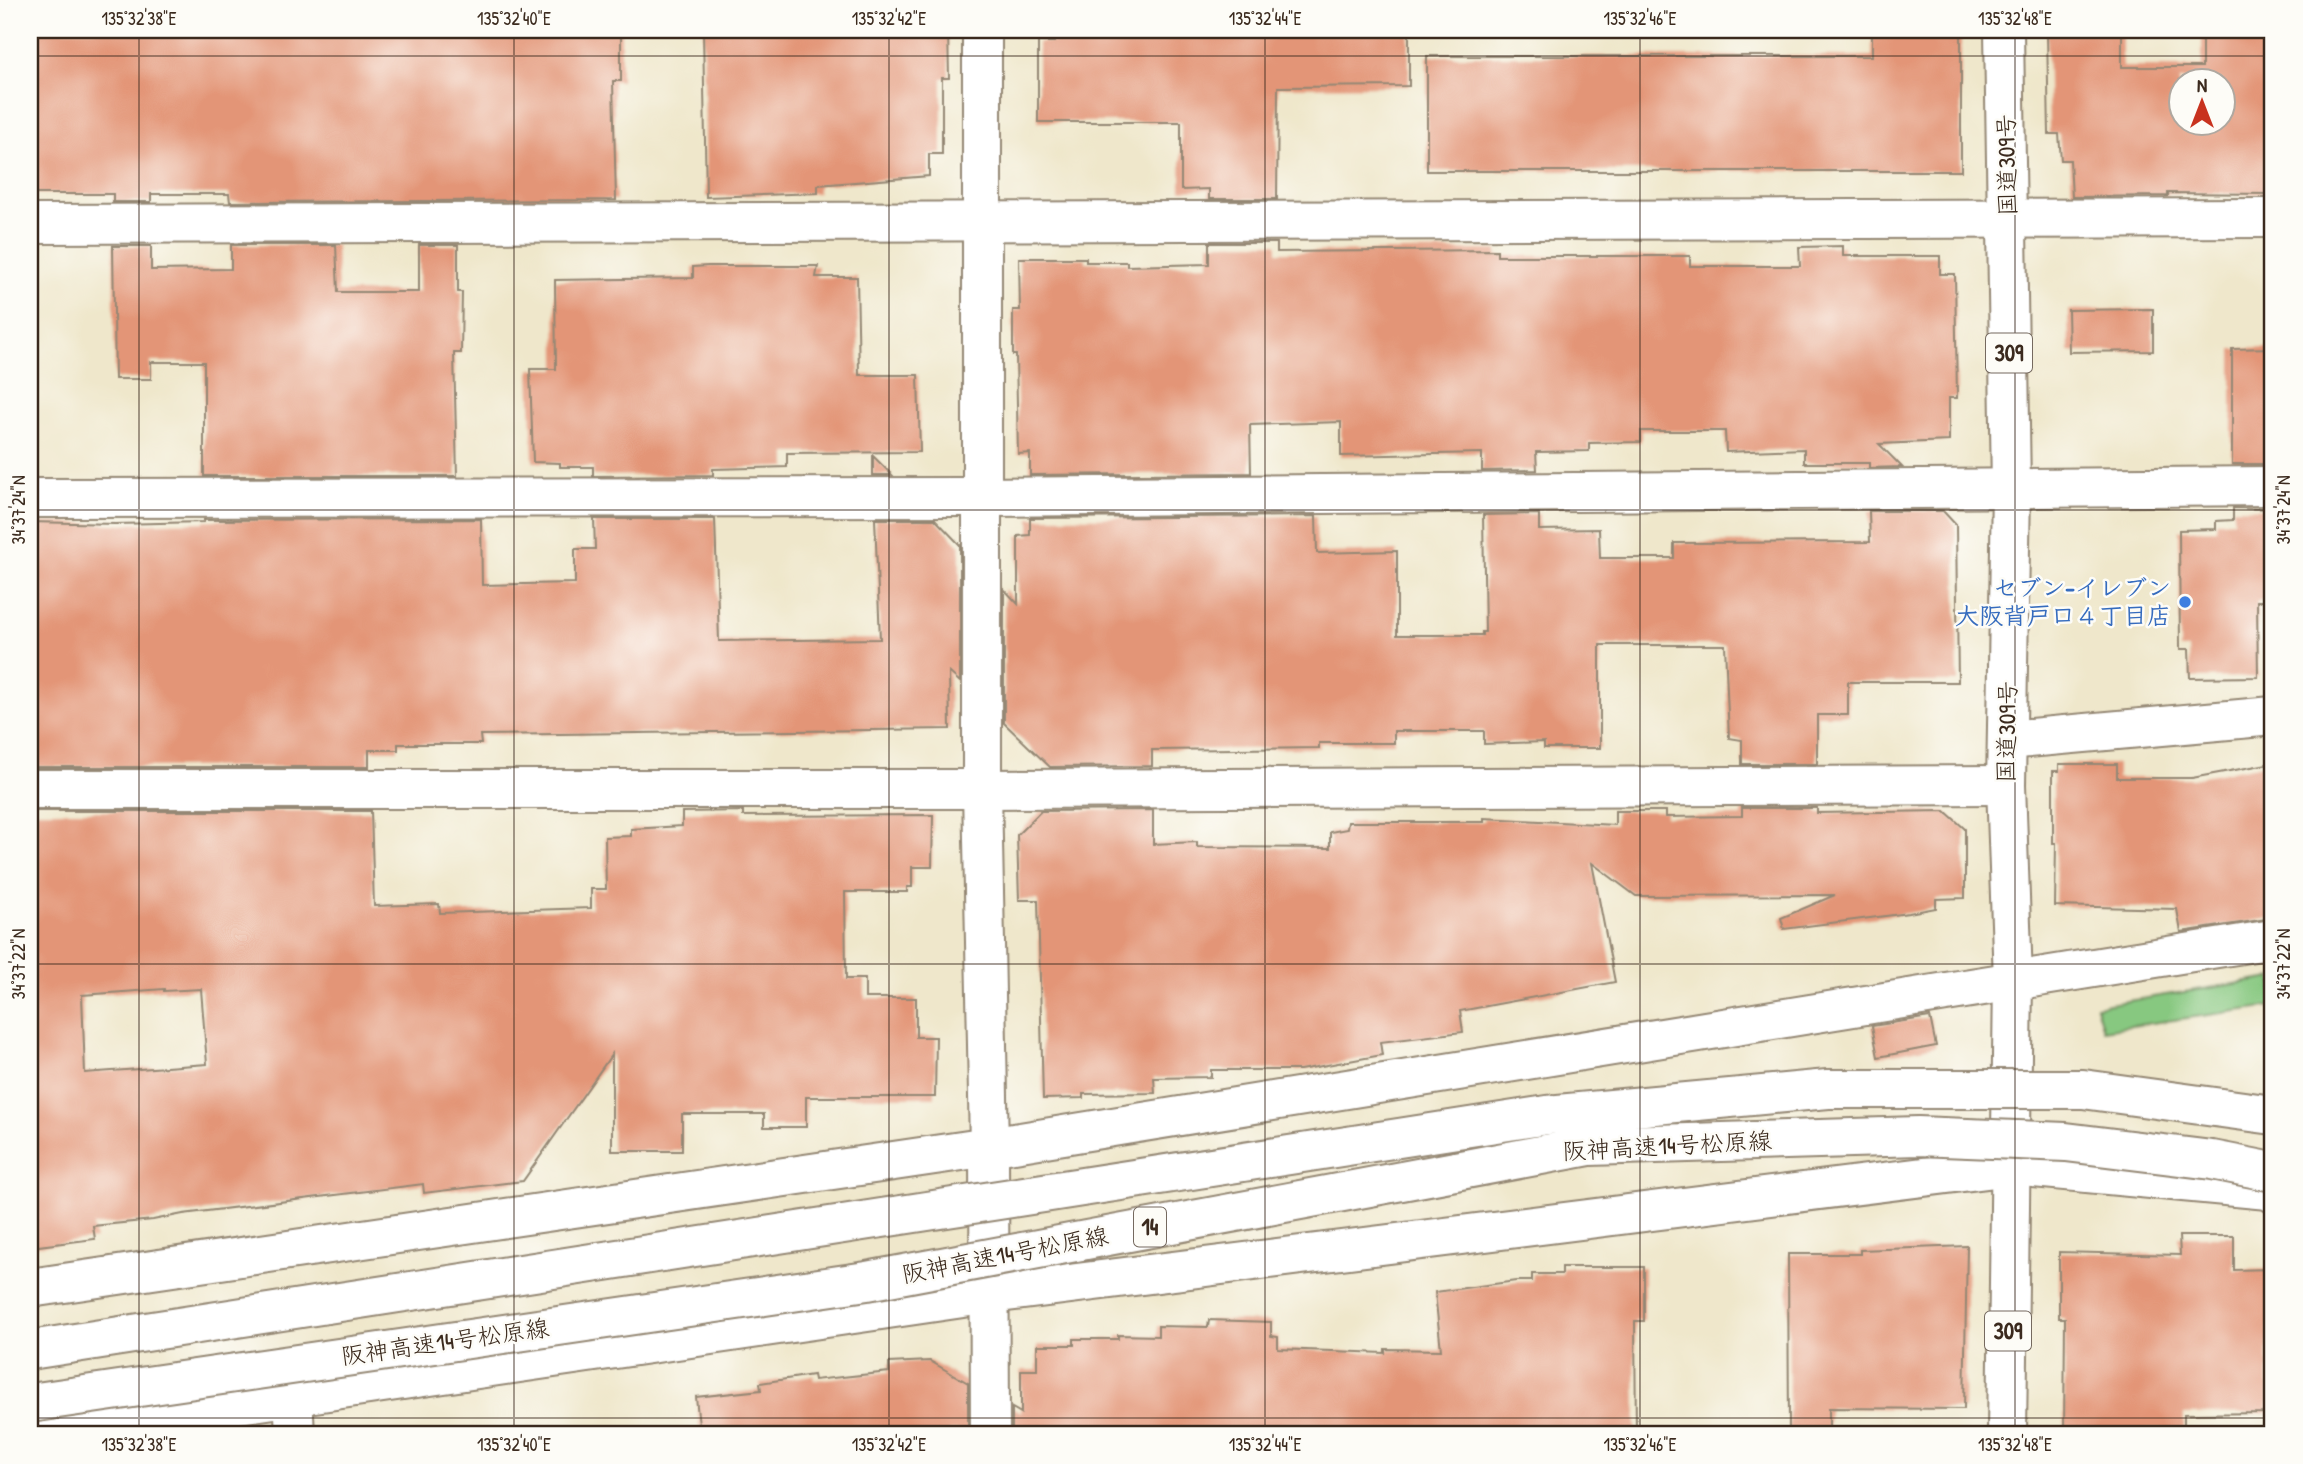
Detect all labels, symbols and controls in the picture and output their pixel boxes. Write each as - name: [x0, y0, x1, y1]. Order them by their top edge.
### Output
- text: 135°32'38"E: [101, 6, 177, 31]
- text: 135°32'40"E: [477, 6, 551, 31]
- text: 135°32'42"E: [852, 6, 926, 31]
- text: 135°32'44"E: [1229, 6, 1301, 31]
- text: 135°32'46"E: [1603, 6, 1677, 31]
- text: 135°32'48"E: [1978, 6, 2052, 31]
- north arrow: [2166, 66, 2236, 136]
- text: N: [2197, 72, 2207, 98]
- street label: 国道309号: [1989, 114, 2023, 216]
- road number: 309: [1986, 334, 2032, 372]
- text: 34°37'24"N: [6, 475, 31, 545]
- text: 34°37'24"N: [2271, 475, 2296, 545]
- place label: セブン-イレブン 大阪背戸口４丁目店: [1955, 571, 2171, 631]
- marker: セブン-イレブン 大阪背戸口４丁目店: [2177, 594, 2193, 610]
- street label: 国道309号: [1989, 681, 2023, 783]
- text: 34°37'22"N: [6, 929, 31, 999]
- text: 34°37'22"N: [2271, 929, 2296, 999]
- street label: 阪神高速14号松原線: [1561, 1124, 1773, 1166]
- road number: 14: [1134, 1208, 1166, 1246]
- street label: 阪神高速14号松原線: [899, 1218, 1111, 1290]
- street label: 阪神高速14号松原線: [339, 1311, 551, 1371]
- road number: 309: [1985, 1312, 2031, 1350]
- text: 135°32'38"E: [101, 1432, 177, 1457]
- text: 135°32'40"E: [477, 1432, 551, 1457]
- text: 135°32'42"E: [852, 1432, 926, 1457]
- text: 135°32'44"E: [1229, 1432, 1301, 1457]
- text: 135°32'46"E: [1603, 1432, 1677, 1457]
- text: 135°32'48"E: [1978, 1432, 2052, 1457]

